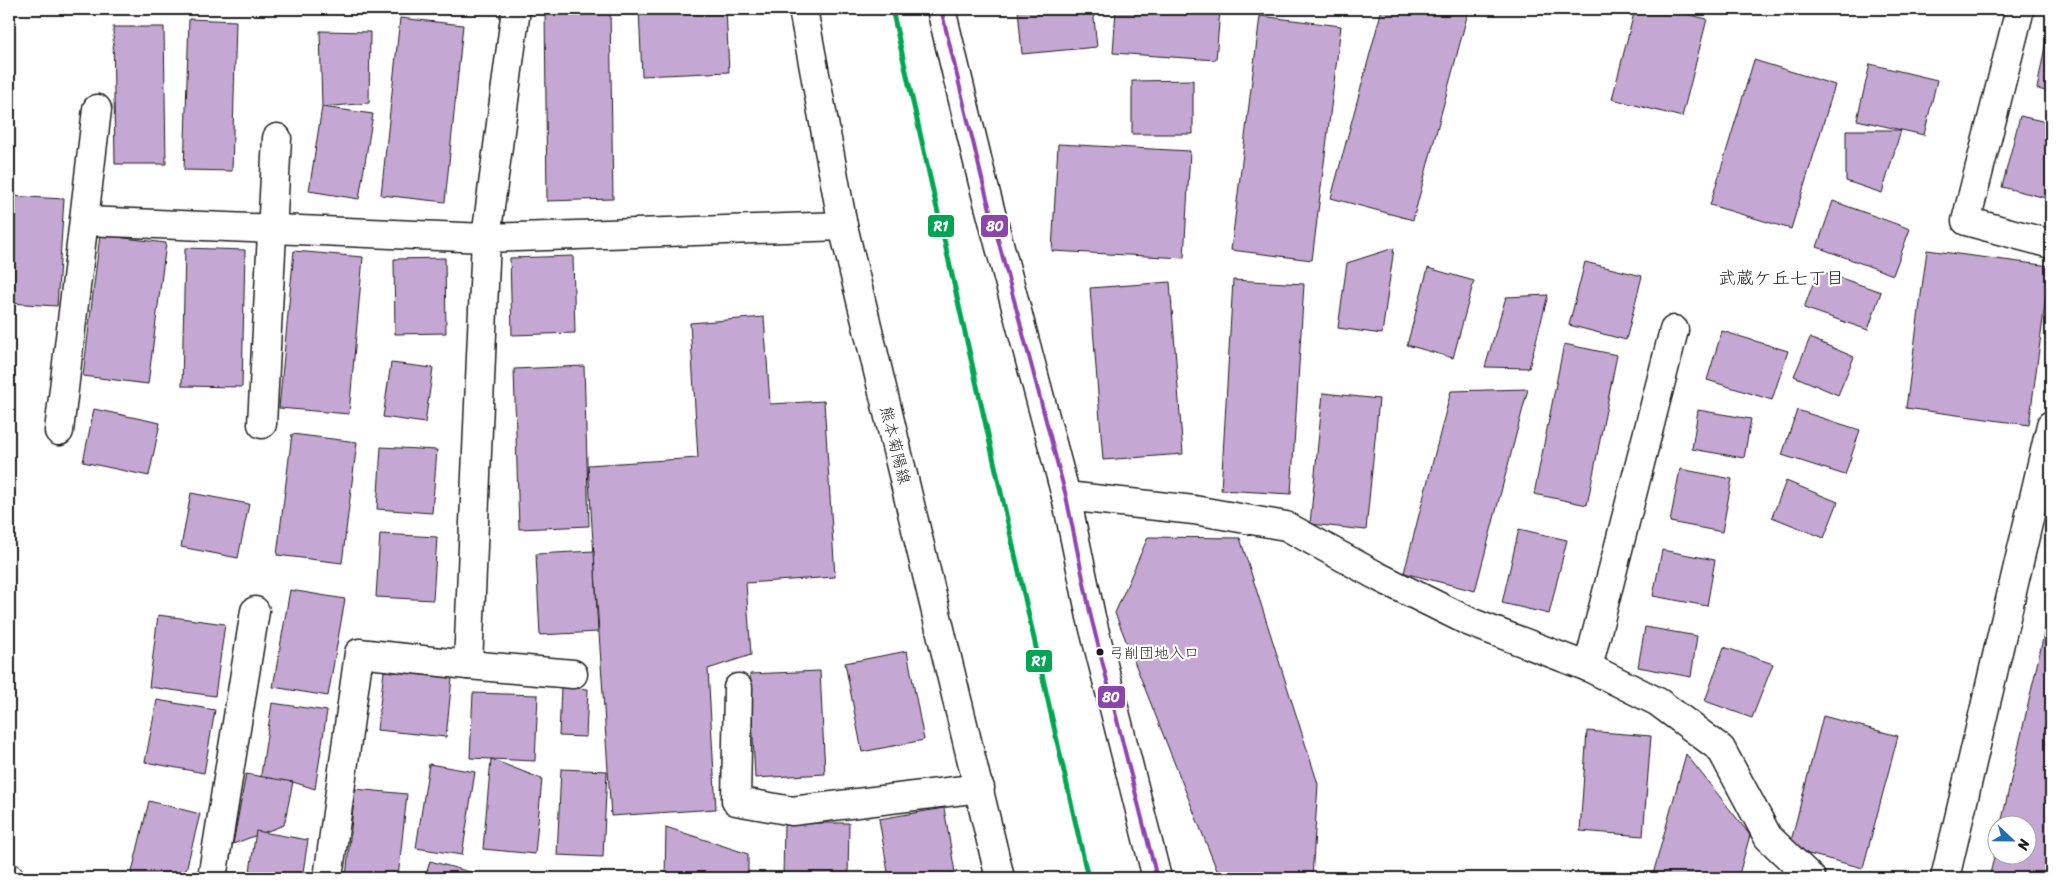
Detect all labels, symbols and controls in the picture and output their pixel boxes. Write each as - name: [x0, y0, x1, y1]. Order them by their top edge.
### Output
- line badge: R1: [927, 214, 955, 238]
- text: R1: [933, 214, 948, 239]
- line badge: 80: [980, 214, 1009, 238]
- text: 80: [985, 214, 1004, 239]
- district label: 武蔵ケ丘七丁目: [1718, 262, 1844, 294]
- street label: 熊本菊陽線: [872, 403, 919, 487]
- place label: 弓削団地入口: [1109, 640, 1199, 666]
- marker: 弓削団地入口: [1095, 647, 1105, 657]
- line badge: R1: [1025, 649, 1053, 673]
- text: R1: [1031, 649, 1046, 674]
- line badge: 80: [1097, 685, 1126, 709]
- text: 80: [1101, 685, 1120, 710]
- north arrow: [1988, 814, 2038, 864]
- text: N: [2010, 835, 2037, 854]

